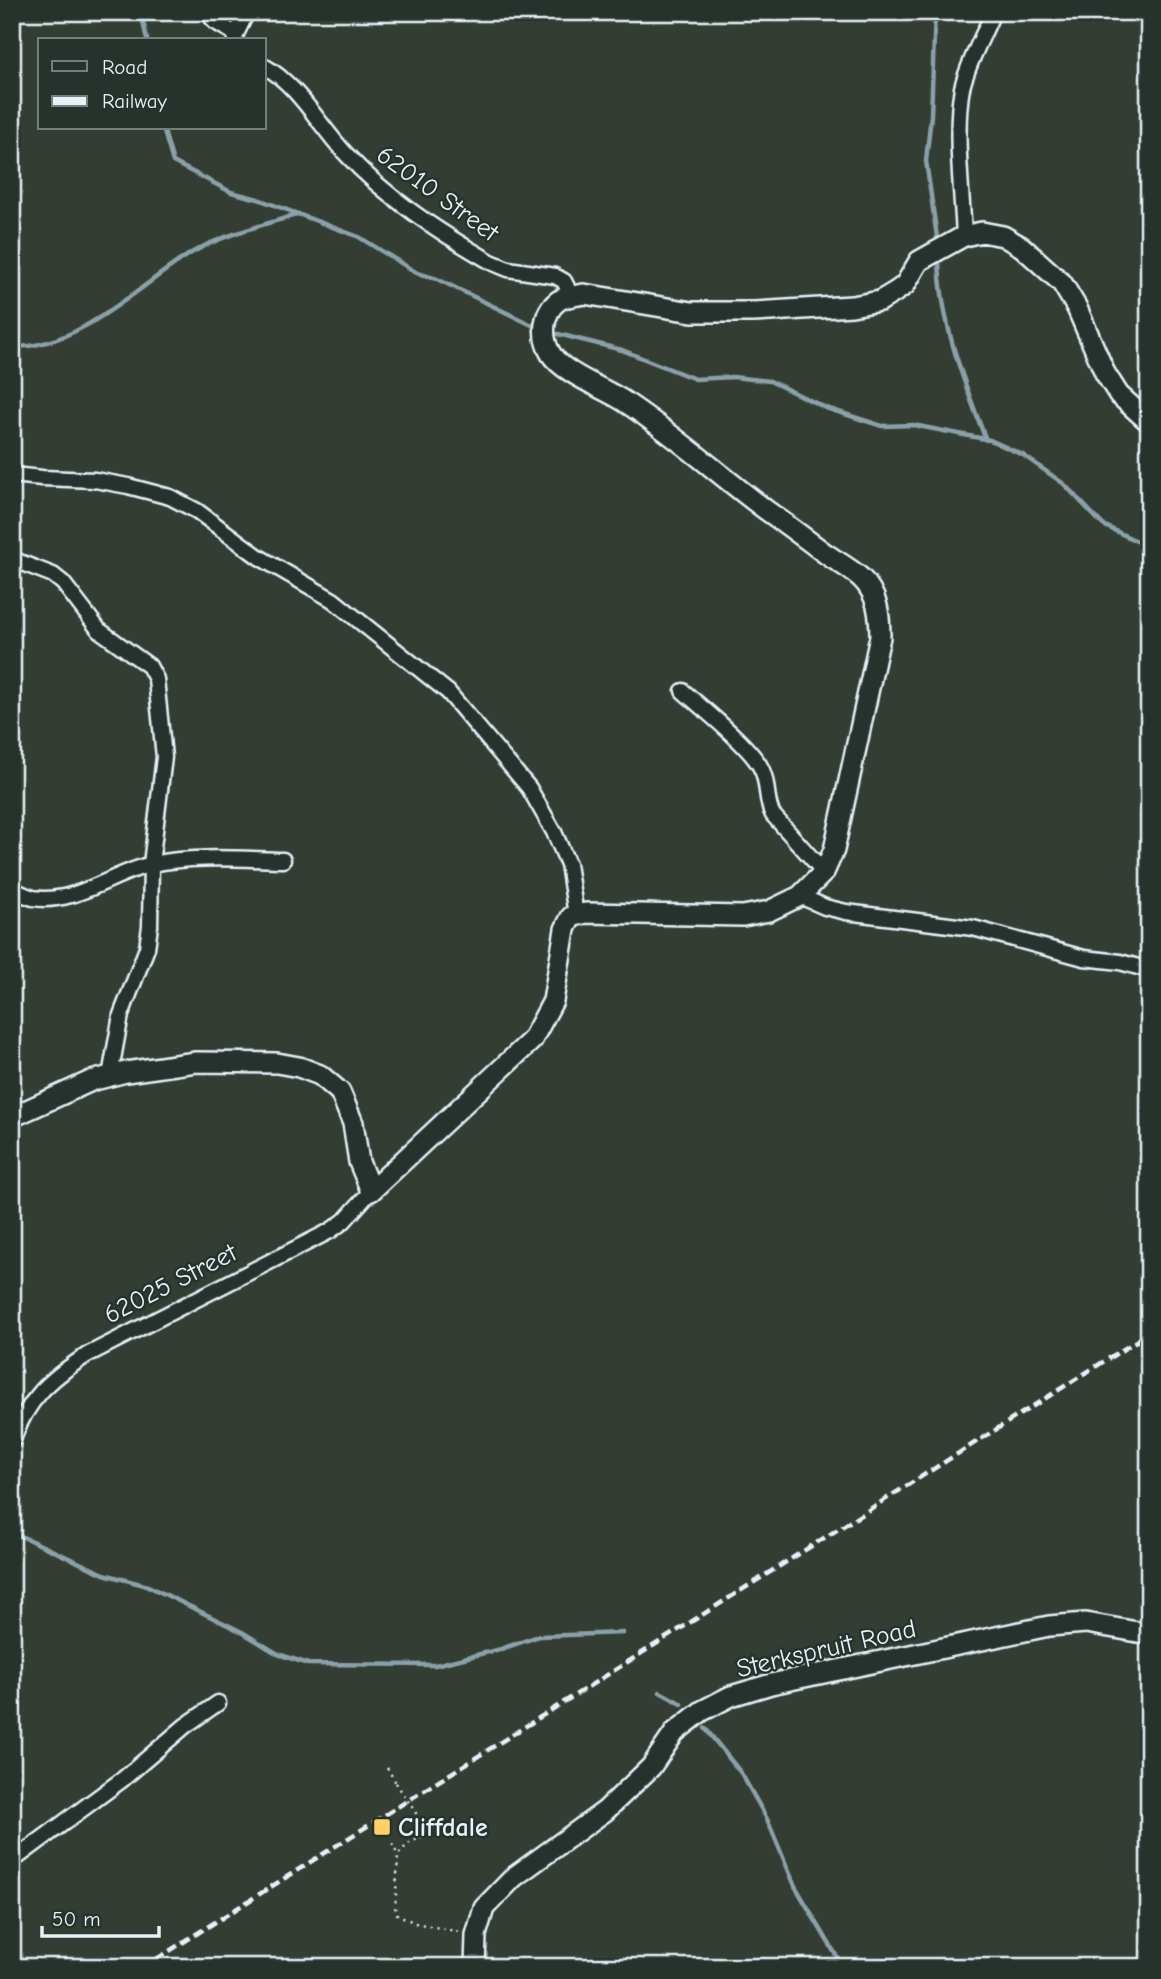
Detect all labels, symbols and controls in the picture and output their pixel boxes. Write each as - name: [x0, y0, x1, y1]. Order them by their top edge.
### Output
- legend: [38, 38, 266, 130]
- text: Road: [102, 55, 147, 79]
- text: Railway: [102, 89, 167, 113]
- street label: 62010 Street: [371, 140, 506, 249]
- street label: 62025 Street: [99, 1237, 243, 1330]
- street label: Sterkspruit Road: [734, 1614, 919, 1684]
- place label: Cliffdale: [398, 1813, 488, 1843]
- marker: Cliffdale: [372, 1817, 392, 1837]
- scale bar: [42, 1895, 159, 1939]
- text: 50 m: [52, 1907, 101, 1931]

